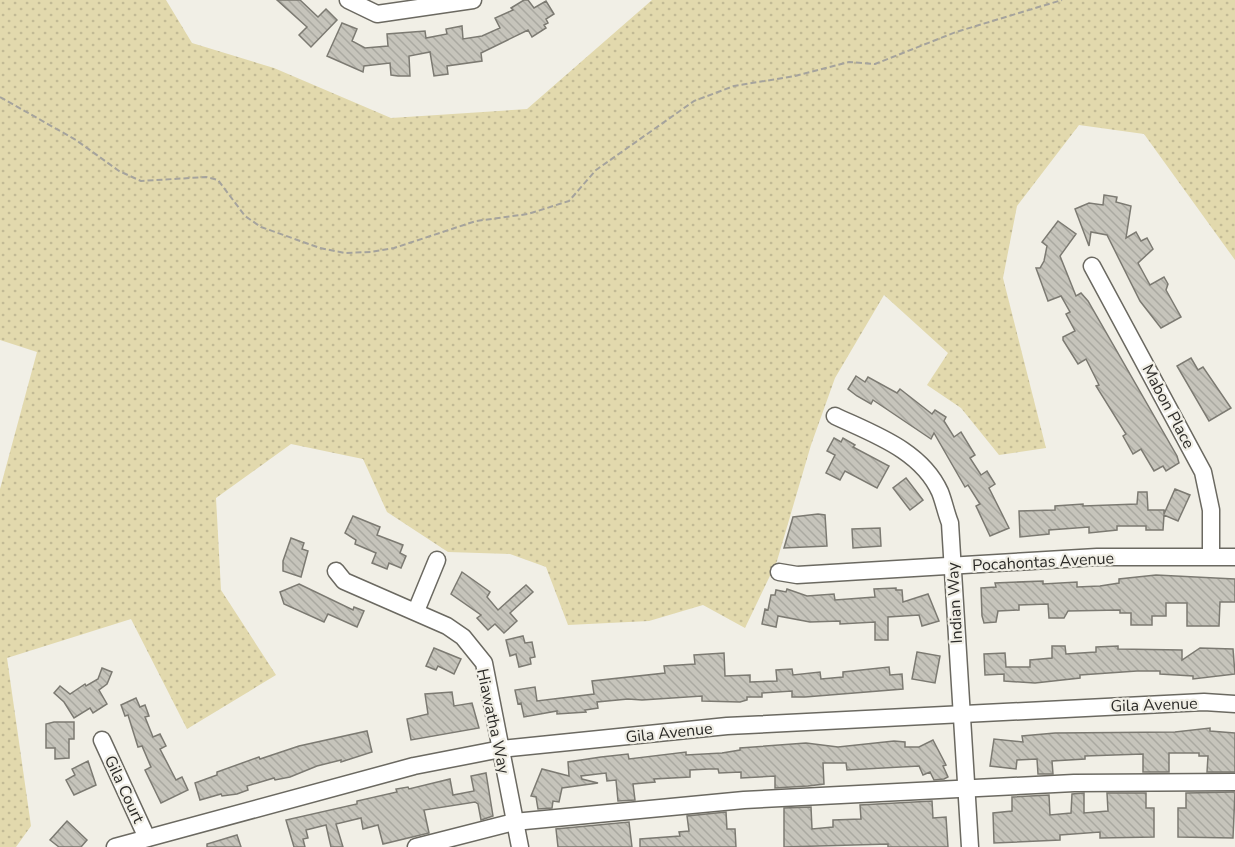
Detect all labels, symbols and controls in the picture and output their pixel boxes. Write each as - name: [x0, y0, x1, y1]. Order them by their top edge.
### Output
- street label: Mabon Place: [1137, 360, 1200, 453]
- street label: Pocahontas Avenue: [972, 547, 1114, 577]
- street label: Indian Way: [942, 561, 968, 644]
- street label: Hiawatha Way: [471, 667, 515, 776]
- street label: Gila Avenue: [1110, 692, 1198, 718]
- street label: Gila Avenue: [625, 718, 714, 748]
- street label: Gila Court: [99, 752, 150, 827]

